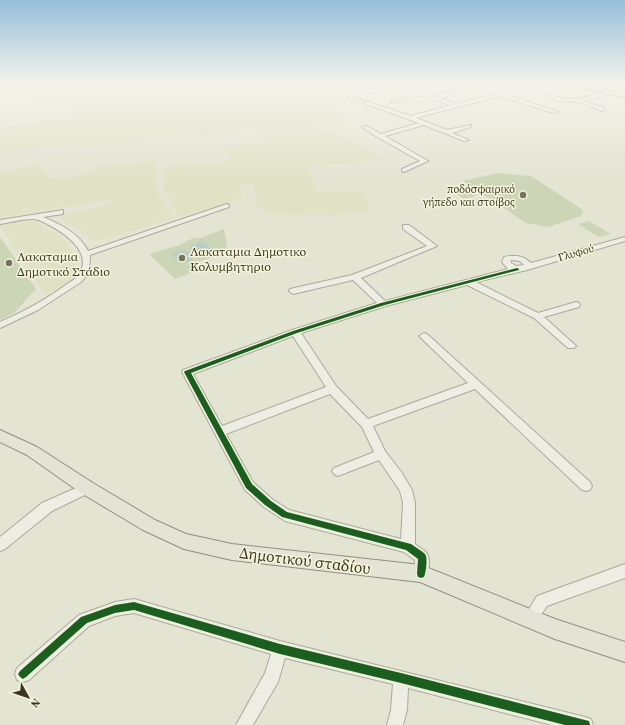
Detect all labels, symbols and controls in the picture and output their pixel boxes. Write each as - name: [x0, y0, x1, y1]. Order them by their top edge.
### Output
- place label: ποδόσφαιρικό γήπεδο και στοίβος: [423, 182, 515, 210]
- marker: ποδόσφαιρικό γήπεδο και στοίβος: [518, 190, 528, 200]
- street label: Γλυφού: [556, 241, 596, 265]
- place label: Λακαταμια Δημοτικο Κολυμβητηριο: [190, 243, 307, 275]
- place label: Λακαταμια Δημοτικό Στάδιο: [17, 248, 110, 280]
- marker: Λακαταμια Δημοτικο Κολυμβητηριο: [177, 253, 187, 263]
- marker: Λακαταμια Δημοτικό Στάδιο: [4, 258, 14, 268]
- street label: Δημοτικού σταδίου: [238, 541, 372, 579]
- north arrow: [8, 677, 48, 717]
- text: N: [27, 695, 44, 711]

